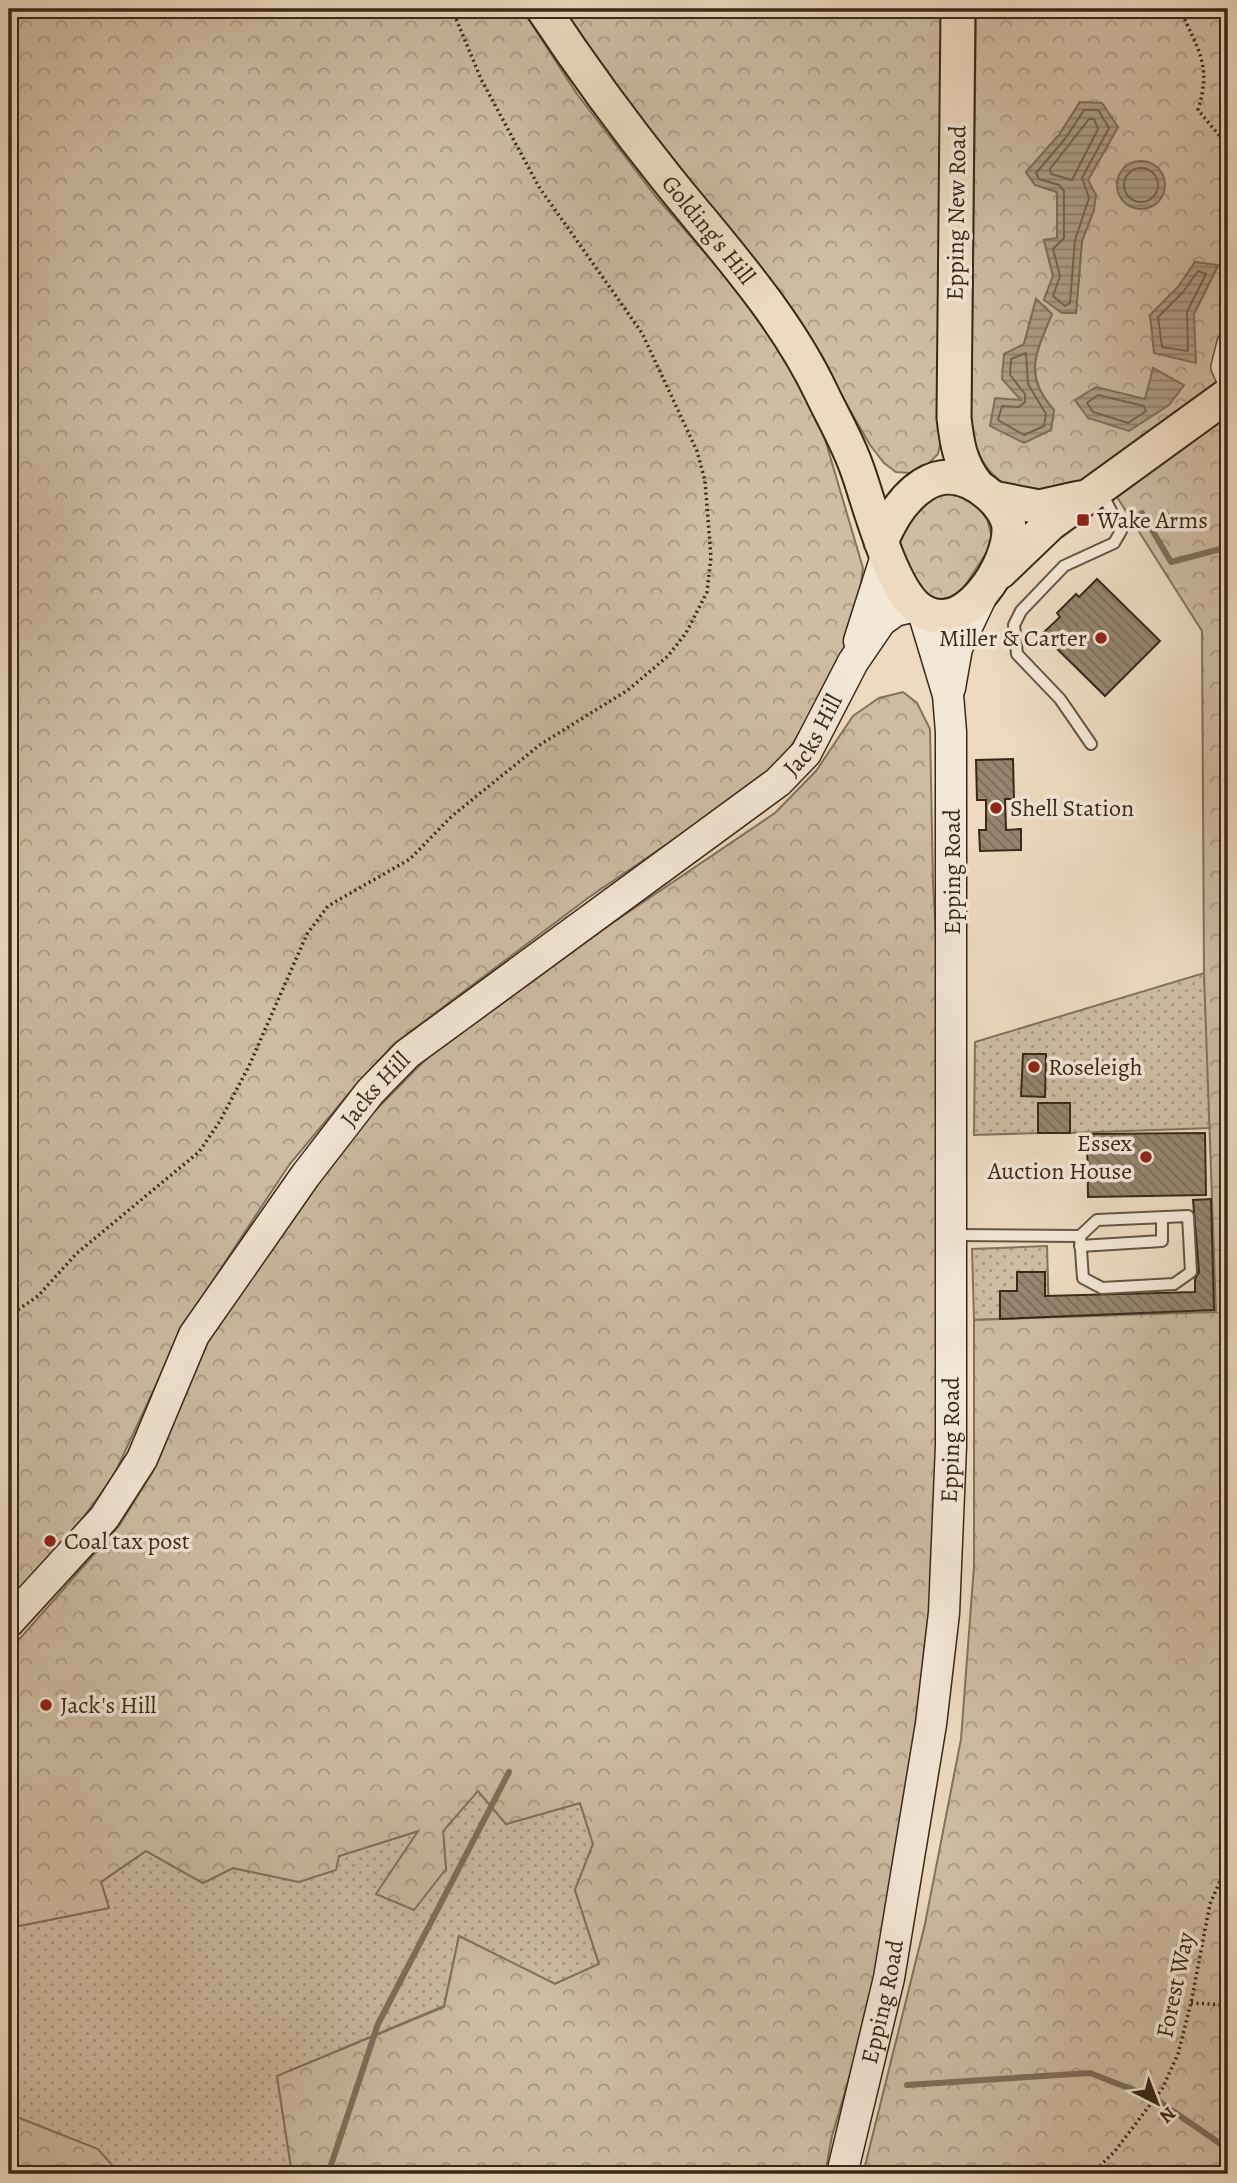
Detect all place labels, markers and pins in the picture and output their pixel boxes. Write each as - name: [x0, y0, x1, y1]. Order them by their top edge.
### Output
- place label: Wake Arms: [1096, 504, 1208, 536]
- marker: Wake Arms: [1075, 512, 1091, 528]
- place label: Miller & Carter: [939, 622, 1087, 654]
- marker: Miller & Carter: [1093, 630, 1109, 646]
- place label: Shell Station: [1010, 792, 1134, 824]
- marker: Shell Station: [988, 800, 1004, 816]
- place label: Roseleigh: [1048, 1051, 1143, 1083]
- marker: Roseleigh: [1026, 1059, 1042, 1075]
- place label: Essex Auction House: [987, 1127, 1133, 1187]
- marker: Essex Auction House: [1138, 1149, 1154, 1165]
- place label: Coal tax post: [64, 1525, 190, 1557]
- marker: Coal tax post: [42, 1533, 58, 1549]
- place label: Jack's Hill: [60, 1689, 156, 1721]
- marker: Jack's Hill: [38, 1697, 54, 1713]

